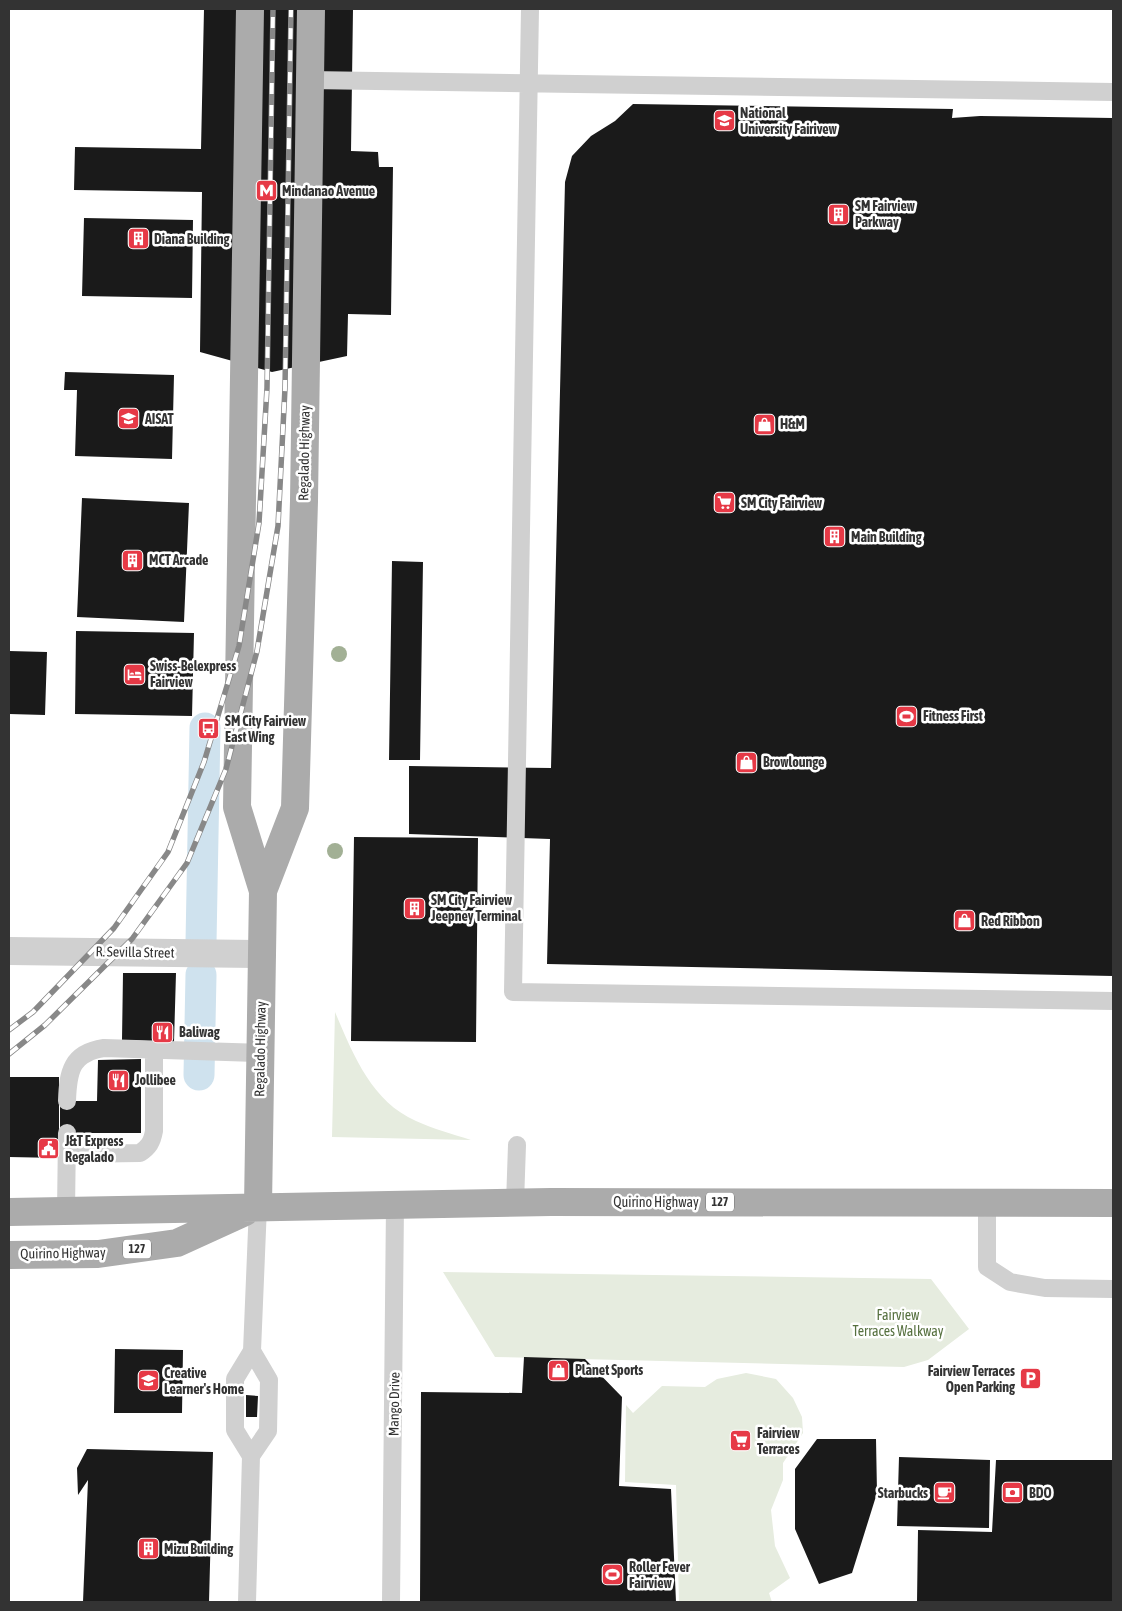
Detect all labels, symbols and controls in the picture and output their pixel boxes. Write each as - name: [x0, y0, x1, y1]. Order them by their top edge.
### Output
- place label: National University Fairivew: [740, 105, 838, 137]
- school or university icon: National University Fairivew: [712, 109, 736, 133]
- metro station icon: Mindanao Avenue: [254, 179, 278, 203]
- place label: Mindanao Avenue: [282, 183, 375, 199]
- place label: SM Fairview Parkway: [855, 198, 916, 230]
- building icon: SM Fairview Parkway: [827, 202, 851, 226]
- building icon: Diana Building: [126, 227, 150, 251]
- place label: Diana Building: [154, 231, 231, 247]
- street label: Regalado Highway: [295, 405, 313, 501]
- school or university icon: AISAT: [117, 407, 141, 431]
- place label: AISAT: [144, 411, 175, 427]
- shop icon: H&M: [752, 412, 776, 436]
- place label: H&M: [780, 416, 805, 432]
- supermarket icon: SM City Fairview: [713, 491, 737, 515]
- place label: SM City Fairview: [741, 495, 823, 511]
- building icon: Main Building: [823, 525, 847, 549]
- place label: Main Building: [851, 529, 923, 545]
- building icon: MCT Arcade: [121, 548, 145, 572]
- place label: MCT Arcade: [149, 552, 208, 568]
- place label: Swiss-Belexpress Fairview: [150, 658, 236, 690]
- hotel icon: Swiss-Belexpress Fairview: [122, 662, 146, 686]
- sports icon: Fitness First: [895, 704, 919, 728]
- place label: Fitness First: [923, 708, 983, 724]
- place label: SM City Fairview East Wing: [225, 713, 307, 745]
- bus stop icon: SM City Fairview East Wing: [197, 717, 221, 741]
- shop icon: Browlounge: [735, 750, 759, 774]
- place label: Browlounge: [763, 754, 824, 770]
- place label: SM City Fairview Jeepney Terminal: [430, 892, 522, 924]
- building icon: SM City Fairview Jeepney Terminal: [403, 896, 427, 920]
- shop icon: Red Ribbon: [953, 909, 977, 933]
- place label: Red Ribbon: [981, 913, 1040, 929]
- street label: R. Sevilla Street: [95, 943, 175, 961]
- street label: Regalado Highway: [251, 1001, 269, 1097]
- restaurant icon: Baliwag: [151, 1020, 175, 1044]
- place label: Baliwag: [179, 1024, 221, 1040]
- restaurant icon: Jollibee: [107, 1068, 131, 1092]
- place label: Jollibee: [134, 1072, 176, 1088]
- place label: J&T Express Regalado: [64, 1133, 124, 1165]
- public building icon: J&T Express Regalado: [37, 1137, 61, 1161]
- road number: 127: [706, 1192, 734, 1212]
- street label: Quirino Highway: [613, 1194, 699, 1210]
- road number: 127: [123, 1240, 151, 1258]
- street label: Quirino Highway: [20, 1244, 106, 1262]
- park label: Fairview Terraces Walkway: [852, 1307, 944, 1339]
- shop icon: Planet Sports: [547, 1358, 571, 1382]
- place label: Planet Sports: [575, 1362, 643, 1378]
- place label: Fairview Terraces Open Parking: [928, 1363, 1016, 1395]
- place label: Creative Learner's Home: [164, 1365, 244, 1397]
- parking icon: Fairview Terraces Open Parking: [1019, 1367, 1043, 1391]
- school or university icon: Creative Learner's Home: [136, 1369, 160, 1393]
- street label: Mango Drive: [385, 1372, 403, 1436]
- place label: Fairview Terraces: [757, 1425, 800, 1457]
- supermarket icon: Fairview Terraces: [729, 1429, 753, 1453]
- cafe icon: Starbucks: [932, 1481, 956, 1505]
- bank icon: BDO: [1001, 1481, 1025, 1505]
- place label: Starbucks: [878, 1485, 928, 1501]
- place label: BDO: [1029, 1485, 1052, 1501]
- building icon: Mizu Building: [136, 1537, 160, 1561]
- place label: Mizu Building: [164, 1541, 234, 1557]
- place label: Roller Fever Fairview: [629, 1559, 691, 1591]
- sports icon: Roller Fever Fairview: [601, 1563, 625, 1587]

